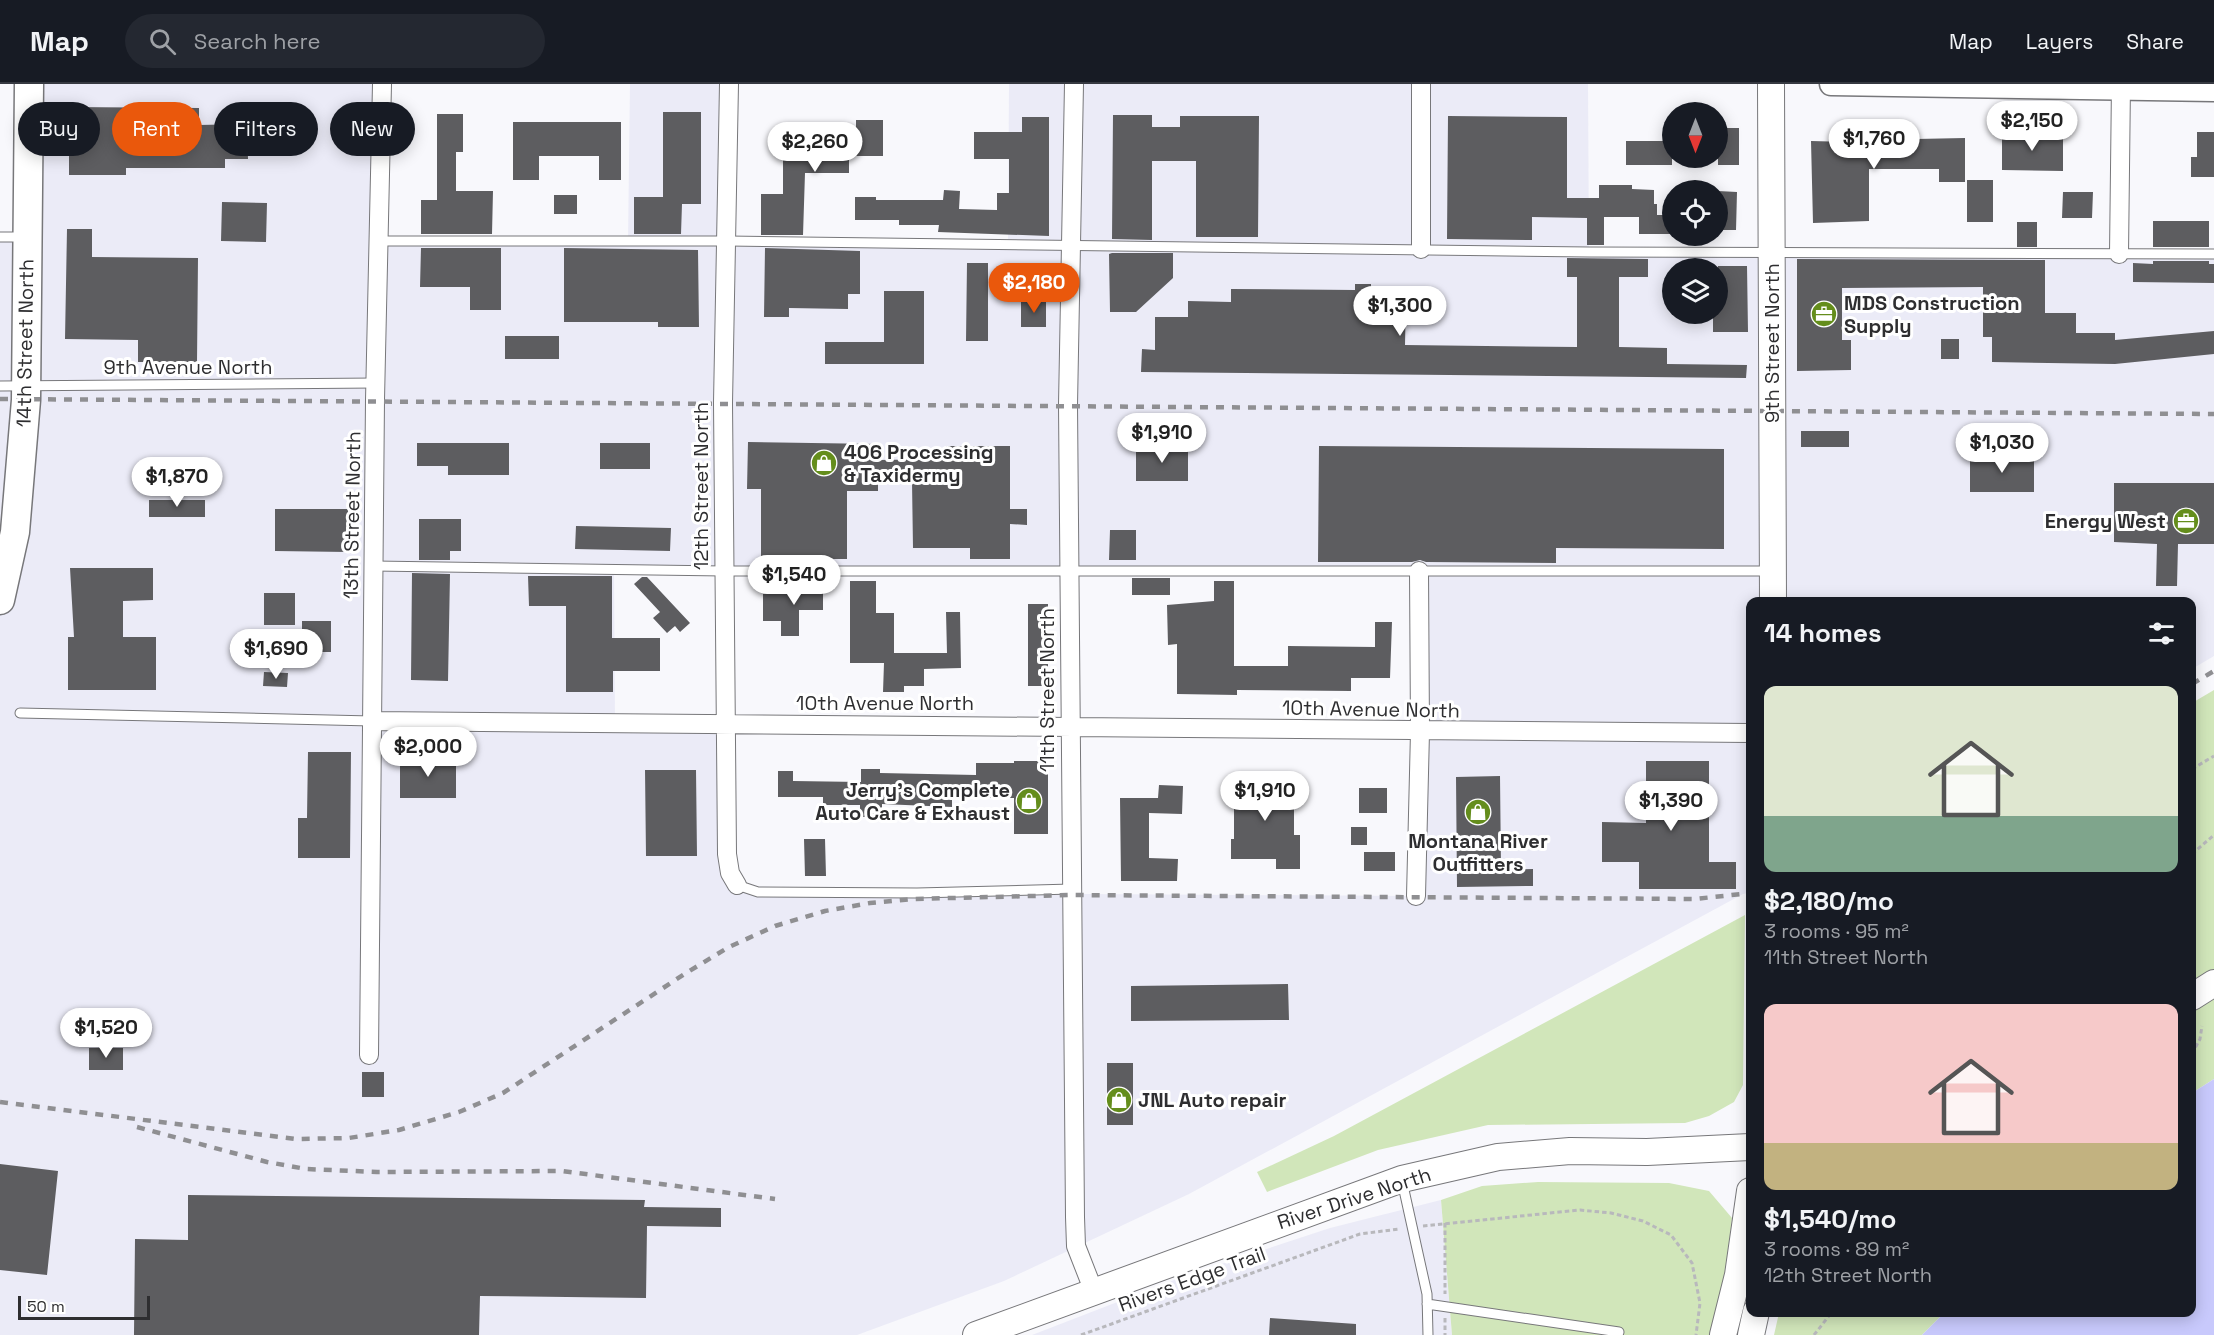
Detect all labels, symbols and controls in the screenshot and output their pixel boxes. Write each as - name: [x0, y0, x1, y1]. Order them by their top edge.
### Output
- search box: [125, 14, 545, 68]
- text: Map: [30, 23, 89, 59]
- icon: search: [146, 25, 179, 58]
- text: Search here: [194, 27, 321, 55]
- text: Map: [1949, 28, 1993, 55]
- text: Layers: [2026, 28, 2093, 55]
- text: Share: [2126, 28, 2184, 55]
- pin: $2,150: [1983, 101, 2081, 152]
- chip: Buy: [18, 102, 100, 156]
- chip: Rent: [112, 102, 202, 156]
- chip: Filters: [214, 102, 318, 156]
- chip: New: [330, 102, 415, 156]
- north arrow: [1662, 102, 1728, 168]
- map controls: [1662, 102, 1728, 324]
- text: $2,150: [2001, 107, 2063, 133]
- pin: $1,760: [1825, 119, 1923, 170]
- pin: $2,260: [766, 122, 864, 173]
- text: $1,760: [1843, 125, 1905, 151]
- text: $2,260: [781, 128, 849, 154]
- button: locate: [1662, 180, 1728, 246]
- button: layers: [1662, 258, 1728, 324]
- street label: 14th Street North: [11, 259, 39, 427]
- pin: $2,180: [985, 263, 1083, 314]
- street label: 9th Street North: [1759, 263, 1785, 423]
- text: $2,180: [1003, 269, 1065, 295]
- pin: $1,300: [1351, 286, 1449, 337]
- place label: MDS Construction Supply: [1844, 290, 2020, 339]
- text: $1,300: [1367, 292, 1433, 318]
- office icon: MDS Construction Supply: [1809, 299, 1839, 329]
- street label: 9th Avenue North: [104, 354, 273, 380]
- street label: 12th Street North: [688, 402, 714, 570]
- pin: $1,910: [1113, 413, 1211, 464]
- text: $1,910: [1131, 419, 1193, 445]
- pin: $1,030: [1953, 423, 2051, 474]
- text: $1,030: [1970, 429, 2034, 455]
- street label: 13th Street North: [338, 431, 366, 599]
- place label: 406 Processing & Taxidermy: [844, 439, 994, 488]
- shop icon: 406 Processing & Taxidermy: [809, 448, 839, 478]
- pin: $1,870: [128, 457, 226, 508]
- text: $1,870: [146, 463, 208, 489]
- office icon: Energy West: [2171, 506, 2201, 536]
- place label: Energy West: [2045, 508, 2166, 534]
- pin: $1,540: [745, 555, 843, 606]
- text: $1,540: [762, 561, 826, 587]
- street label: 11th Street North: [1034, 608, 1060, 772]
- text: 14 homes: [1764, 616, 1882, 650]
- icon: filters: [2145, 617, 2178, 650]
- pin: $1,690: [227, 629, 325, 680]
- text: $1,690: [244, 635, 308, 661]
- street label: 10th Avenue North: [796, 690, 974, 716]
- street label: 10th Avenue North: [1282, 694, 1460, 724]
- icon: home: [1917, 725, 2025, 833]
- pin: $2,000: [379, 727, 477, 778]
- text: $2,000: [394, 733, 462, 759]
- pin: $1,910: [1216, 771, 1314, 822]
- place label: Jerry's Complete Auto Care & Exhaust: [815, 777, 1010, 826]
- text: $1,910: [1234, 777, 1296, 803]
- pin: $1,390: [1622, 781, 1720, 832]
- shop icon: Jerry's Complete Auto Care & Exhaust: [1014, 786, 1044, 816]
- text: $1,390: [1639, 787, 1703, 813]
- shop icon: Montana River Outfitters: [1463, 797, 1493, 827]
- place label: Montana River Outfitters: [1408, 828, 1548, 877]
- text: $2,180/mo: [1764, 884, 1894, 918]
- text: 3 rooms · 95 m²: [1764, 918, 1909, 944]
- text: 11th Street North: [1764, 944, 1928, 970]
- pin: $1,520: [57, 1008, 155, 1059]
- text: $1,520: [74, 1014, 138, 1040]
- icon: home: [1917, 1043, 2025, 1151]
- shop icon: JNL Auto repair: [1104, 1085, 1134, 1115]
- place label: JNL Auto repair: [1138, 1087, 1286, 1113]
- street label: River Drive North: [1274, 1161, 1434, 1235]
- text: $1,540/mo: [1764, 1202, 1896, 1236]
- text: 3 rooms · 89 m²: [1764, 1236, 1909, 1262]
- street label: Rivers Edge Trail: [1115, 1240, 1269, 1318]
- text: 12th Street North: [1764, 1262, 1932, 1288]
- scale bar: [18, 1293, 150, 1320]
- text: 50 m: [27, 1296, 65, 1317]

